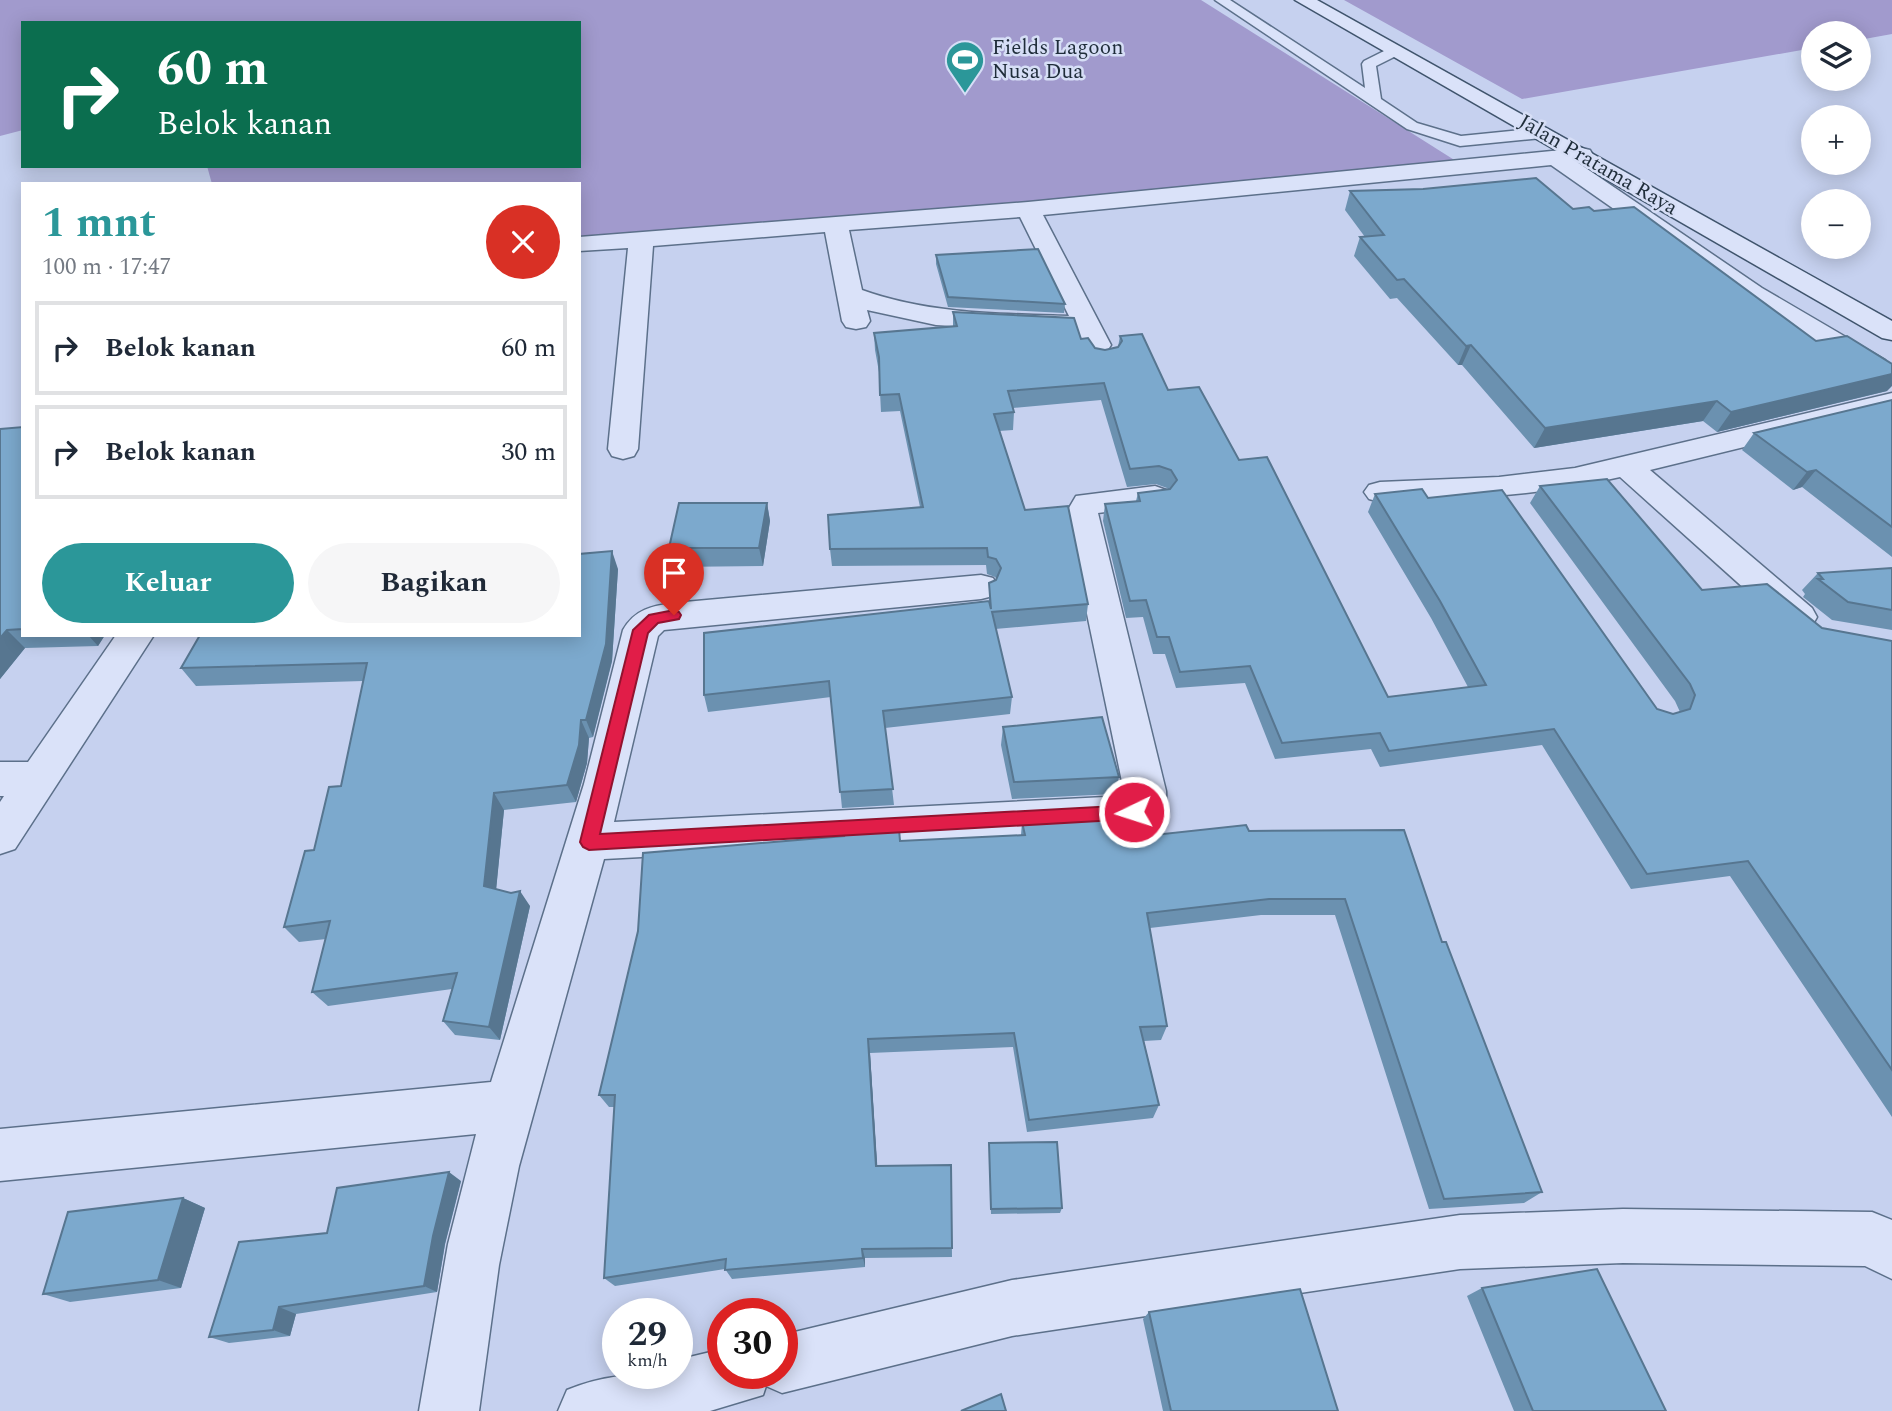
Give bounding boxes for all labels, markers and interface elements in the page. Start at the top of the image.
map controls [1801,21,1871,259]
button: layers [1801,21,1871,91]
text: 60 m [157,32,268,107]
place label: Fields Lagoon Nusa Dua [992,32,1123,88]
sports icon: Fields Lagoon Nusa Dua [944,39,986,94]
icon: right [42,49,133,140]
text: Belok kanan [157,100,332,149]
button: + [1801,105,1871,175]
street label: Jalan Pratama Raya [1512,106,1684,224]
button: − [1801,189,1871,259]
text: 1 mnt [42,192,156,255]
button: close [486,205,560,279]
text: 100 m · 17:47 [42,250,171,285]
text: Belok kanan [105,328,256,368]
text: 60 m [501,328,556,368]
icon: right [46,329,84,367]
text: Belok kanan [105,432,256,472]
text: 30 m [501,432,556,472]
icon: right [46,433,84,471]
button: Keluar [42,543,294,623]
button: Bagikan [308,543,560,623]
pin [644,543,704,615]
icon: arrive [655,554,693,592]
position arrow [1097,775,1171,849]
speed limit sign: 30 [707,1298,798,1389]
text: 29 [628,1308,667,1361]
text: km/h [627,1347,668,1374]

